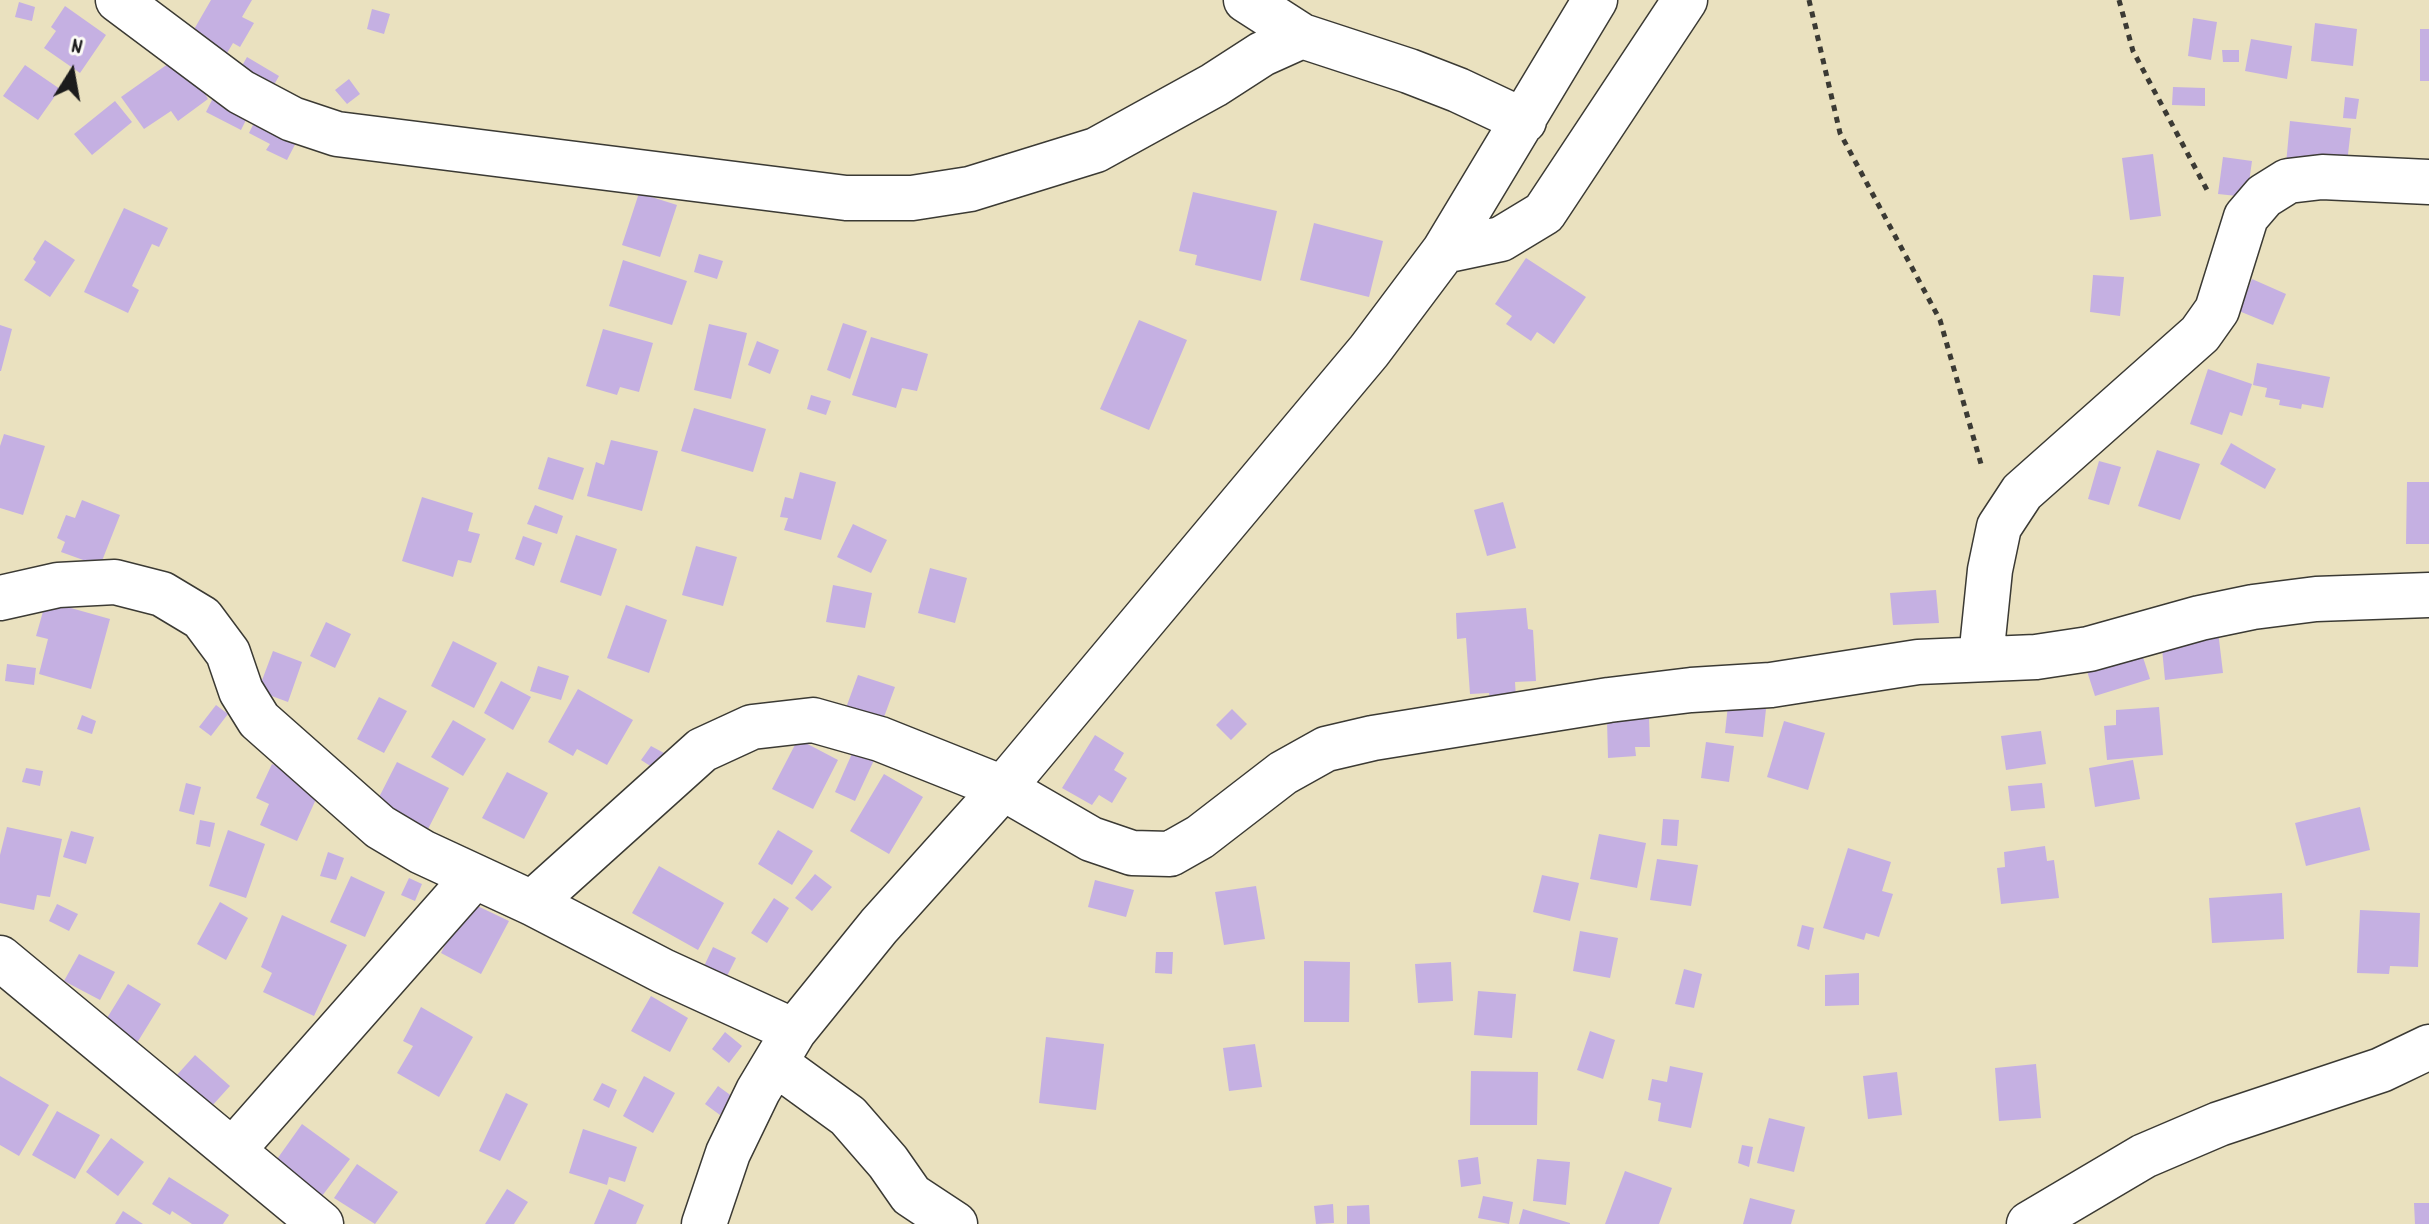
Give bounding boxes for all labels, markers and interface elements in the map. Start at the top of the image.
north arrow [32,32,112,112]
text: N [68,32,85,64]

